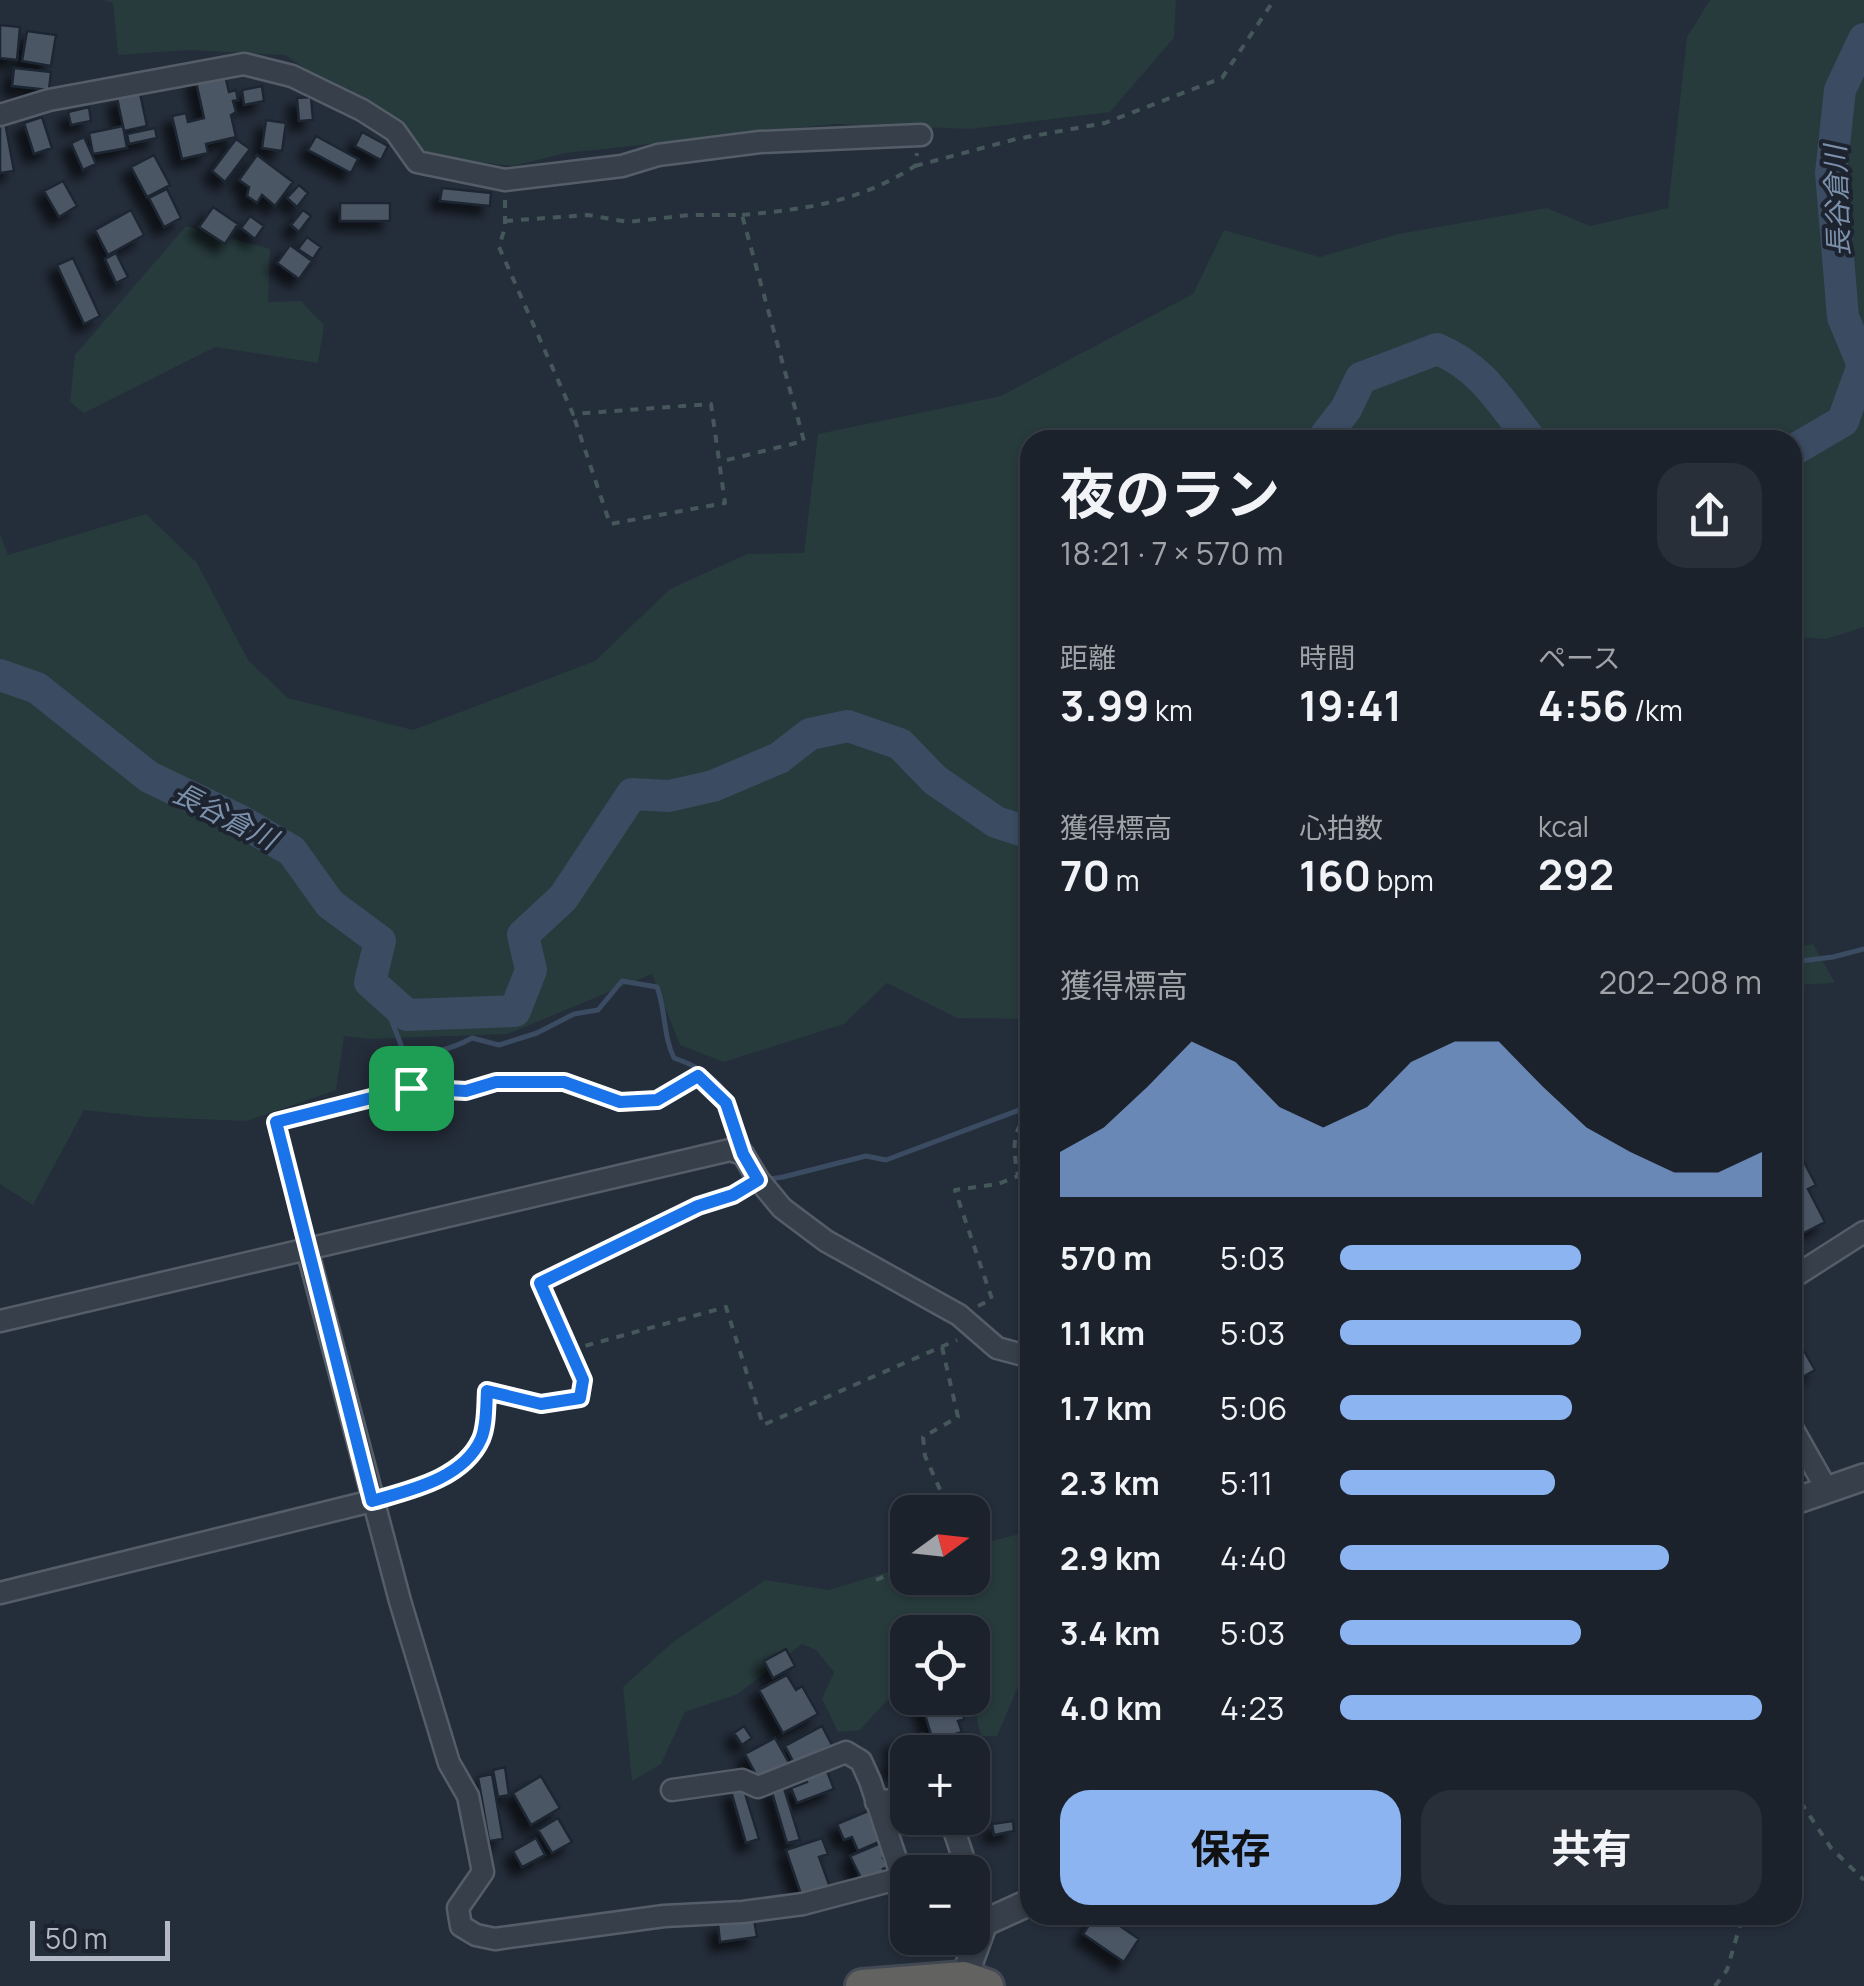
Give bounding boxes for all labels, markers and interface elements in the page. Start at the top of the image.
water label: 長谷倉川 [1815,141,1857,258]
text: 夜のラン [1060,455,1280,531]
button: share [1657,463,1762,568]
text: 18:21 · 7 × 570 m [1060,531,1283,575]
text: 距離 [1060,638,1116,676]
text: 時間 [1299,638,1355,676]
text: ペース [1538,638,1621,676]
text: 3.99 [1060,676,1149,734]
text: 19:41 [1299,676,1402,734]
text: 4:56 [1538,676,1629,734]
text: km [1149,691,1193,729]
text: /km [1629,691,1683,729]
water label: 長谷倉川 [167,773,287,859]
text: kcal [1538,807,1589,845]
text: 獲得標高 [1060,808,1172,846]
text: 心拍数 [1299,808,1383,846]
text: 292 [1538,845,1614,903]
text: 70 [1060,846,1110,904]
text: 160 [1299,846,1371,904]
text: m [1110,861,1139,899]
text: bpm [1371,861,1434,899]
text: 202–208 m [1599,960,1762,1004]
text: 獲得標高 [1060,963,1188,1007]
pin [369,1046,454,1131]
icon: arrive [384,1061,439,1116]
text: 570 m [1060,1236,1152,1280]
text: 5:03 [1220,1236,1285,1280]
text: 1.1 km [1060,1311,1145,1355]
text: 5:03 [1220,1311,1285,1355]
text: 1.7 km [1060,1386,1152,1430]
text: 5:06 [1220,1386,1287,1430]
text: 2.3 km [1060,1461,1160,1505]
text: 5:11 [1220,1461,1273,1505]
north arrow [890,1495,990,1595]
map controls [890,1495,990,1955]
text: 2.9 km [1060,1536,1161,1580]
text: 4:40 [1220,1536,1287,1580]
text: 3.4 km [1060,1611,1160,1655]
text: 5:03 [1220,1611,1285,1655]
button: locate [890,1615,990,1715]
text: 4.0 km [1060,1686,1162,1730]
text: 4:23 [1220,1686,1284,1730]
button: + [890,1735,990,1835]
button: 保存 [1060,1790,1401,1905]
button: 共有 [1421,1790,1762,1905]
button: − [890,1855,990,1955]
scale bar [30,1916,170,1960]
text: 50 m [45,1919,108,1957]

